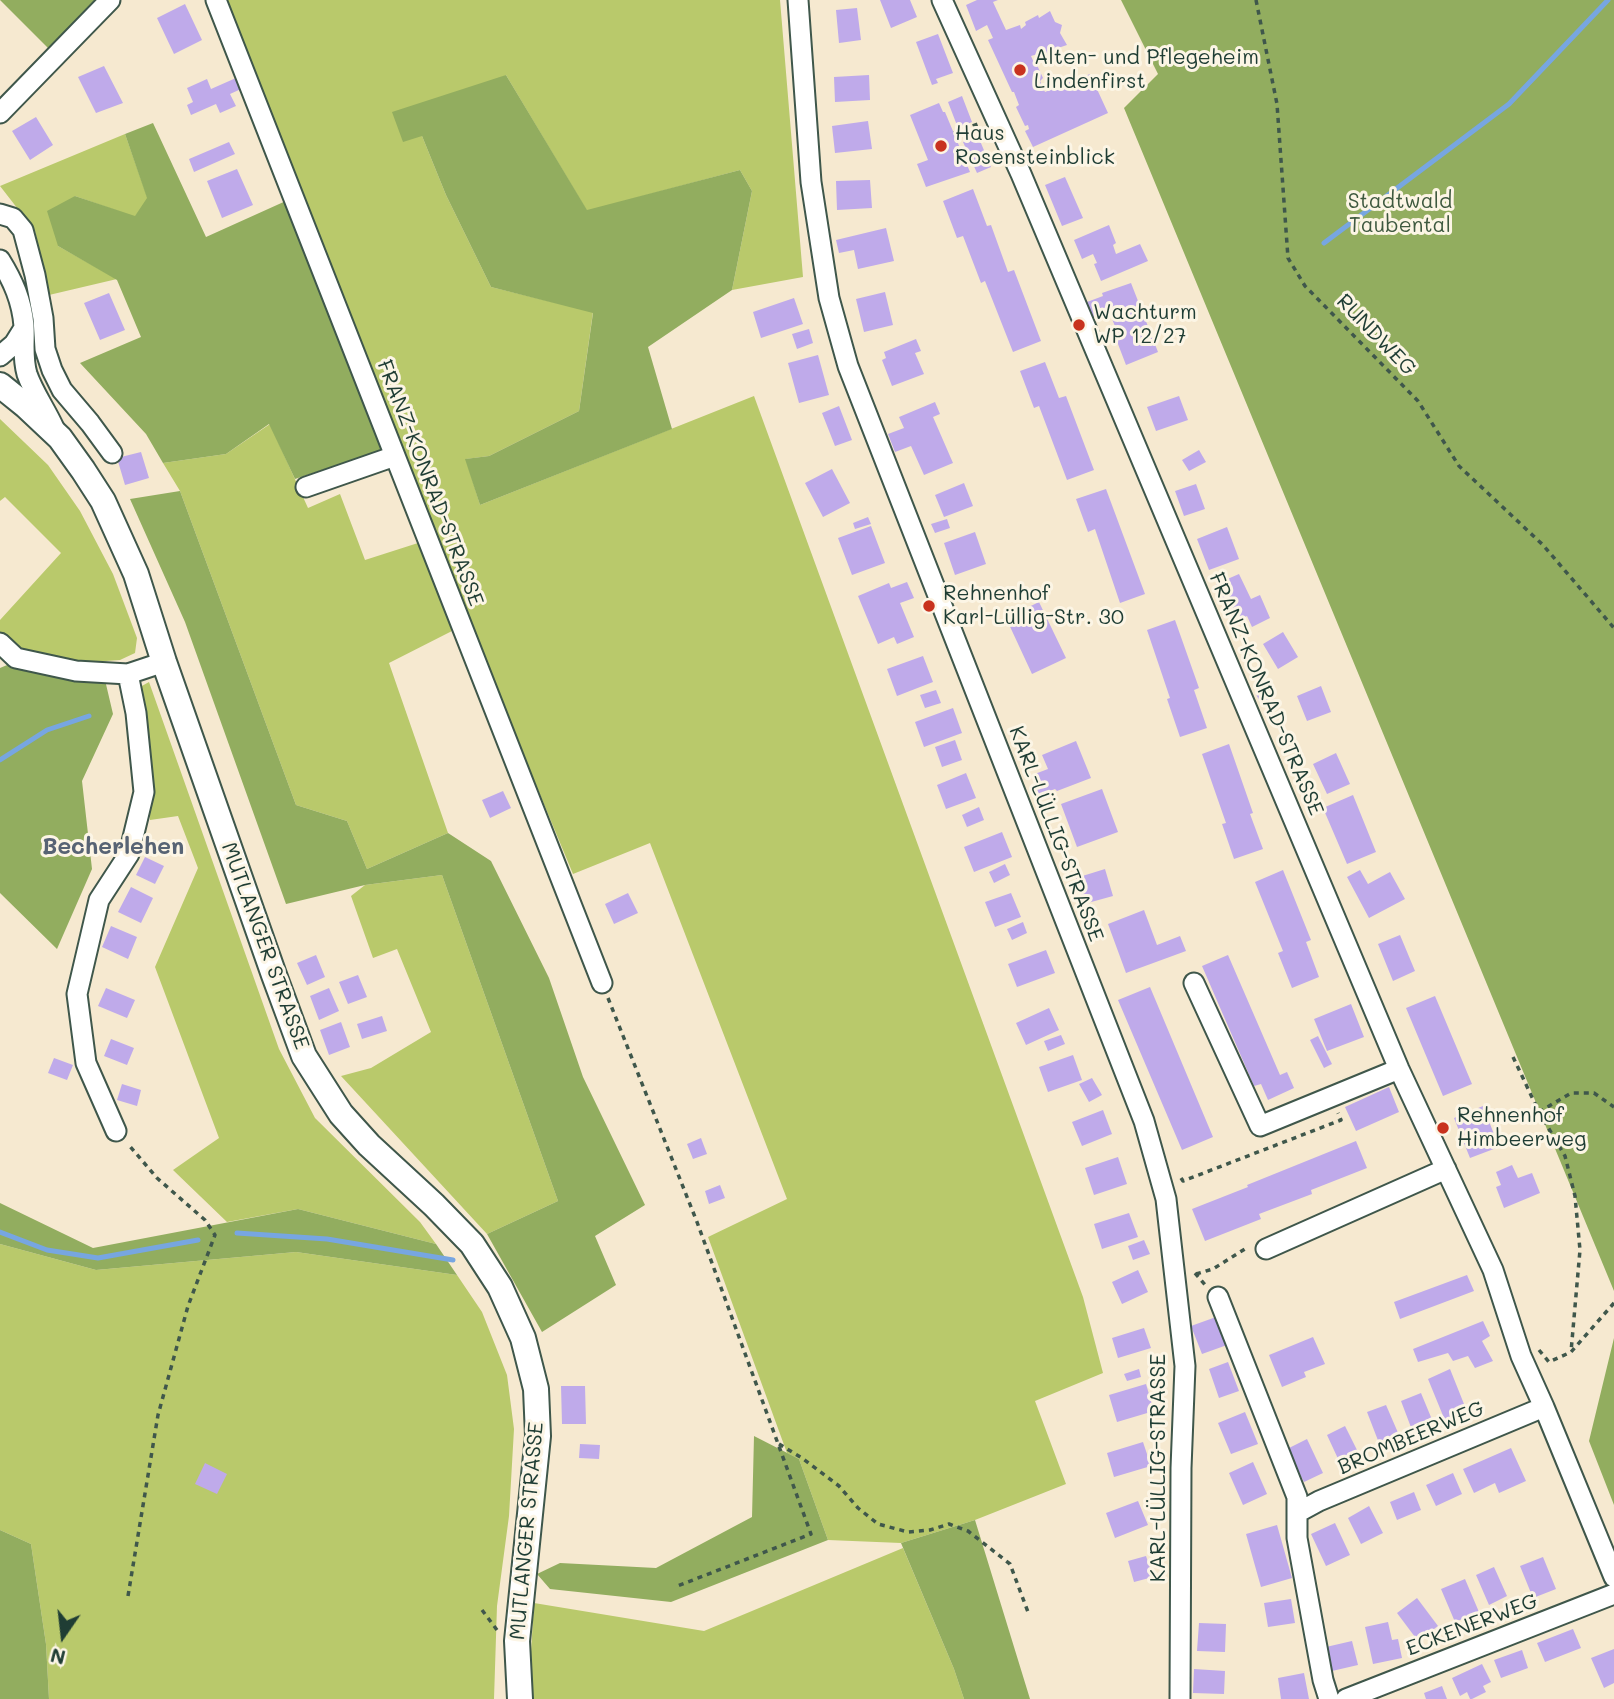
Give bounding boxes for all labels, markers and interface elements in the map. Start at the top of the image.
place label: Alten- und Pflegeheim Lindenfirst [1034,45,1259,95]
marker: Alten- und Pflegeheim Lindenfirst [1012,62,1028,78]
place label: Haus Rosensteinblick [955,121,1115,171]
marker: Haus Rosensteinblick [933,138,949,154]
park label: Stadtwald Taubental [1348,189,1452,239]
street label: RUNDWEG [1331,289,1421,381]
place label: Wachturm WP 12/27 [1093,300,1197,350]
marker: Wachturm WP 12/27 [1071,317,1087,333]
street label: FRANZ-KONRAD-STRASSE [371,356,489,610]
street label: FRANZ-KONRAD-STRASSE [1203,569,1329,819]
place label: Rehnenhof Karl-Lüllig-Str. 30 [943,581,1124,631]
marker: Rehnenhof Karl-Lüllig-Str. 30 [921,598,937,614]
street label: KARL-LÜLLIG-STRASSE [1003,723,1109,945]
district label: Becherlehen [42,833,184,861]
street label: MUTLANGER STRASSE [216,839,314,1053]
place label: Rehnenhof Himbeerweg [1457,1103,1587,1153]
marker: Rehnenhof Himbeerweg [1435,1120,1451,1136]
street label: KARL-LÜLLIG-STRASSE [1146,1354,1172,1582]
street label: BROMBEERWEG [1334,1396,1488,1480]
street label: MUTLANGER STRASSE [505,1421,549,1641]
street label: ECKENERWEG [1403,1588,1541,1662]
north arrow [28,1601,98,1671]
text: N [48,1643,68,1671]

